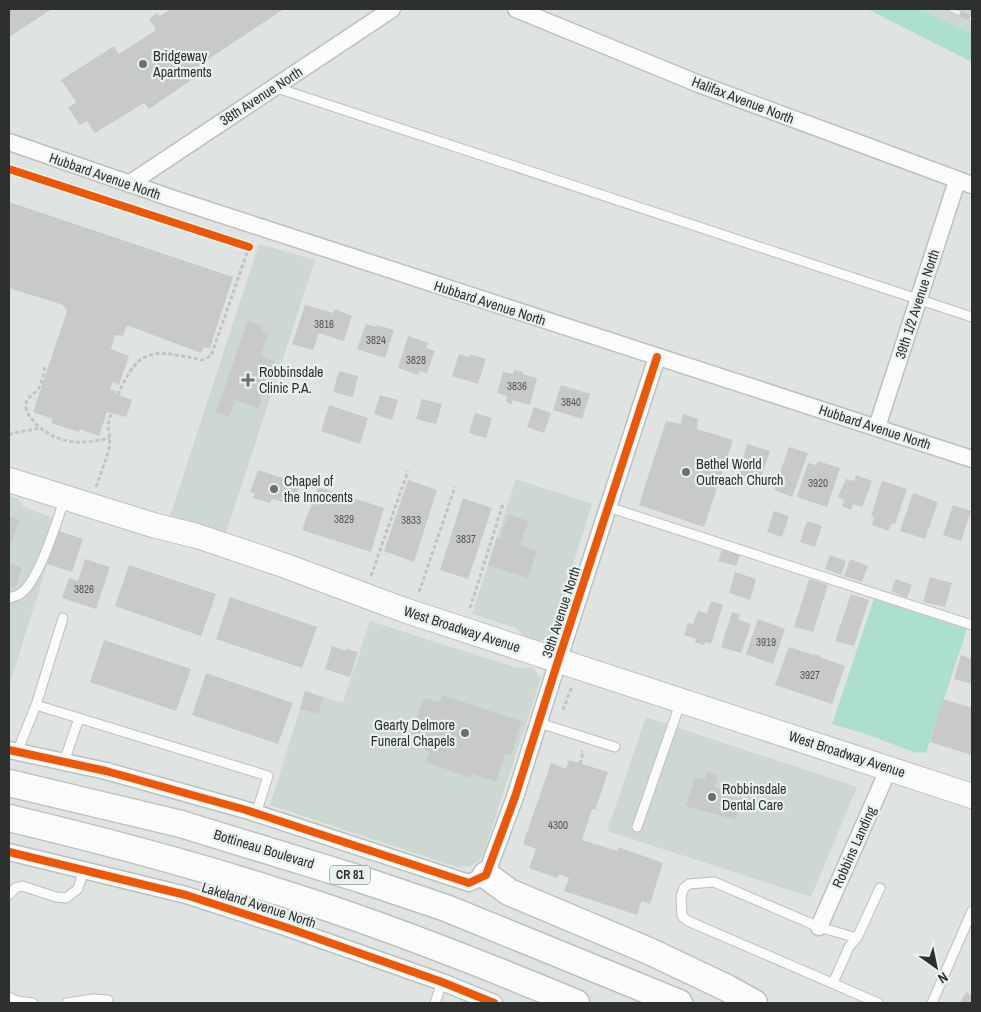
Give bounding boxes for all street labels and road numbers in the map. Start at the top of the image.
street label: 38th Avenue North [216,63,306,129]
street label: Halifax Avenue North [689,72,797,128]
street label: Hubbard Avenue North [47,149,163,203]
street label: 39th 1/2 Avenue North [891,247,943,361]
street label: Hubbard Avenue North [432,276,548,330]
street label: Hubbard Avenue North [817,400,933,454]
street label: 39th Avenue North [538,564,584,660]
street label: West Broadway Avenue [401,602,523,656]
street label: West Broadway Avenue [786,727,908,781]
street label: Robbins Landing [828,803,880,891]
street label: Bottineau Boulevard [212,825,316,873]
road number: CR 81 [330,866,370,884]
street label: Lakeland Avenue North [200,878,318,932]

